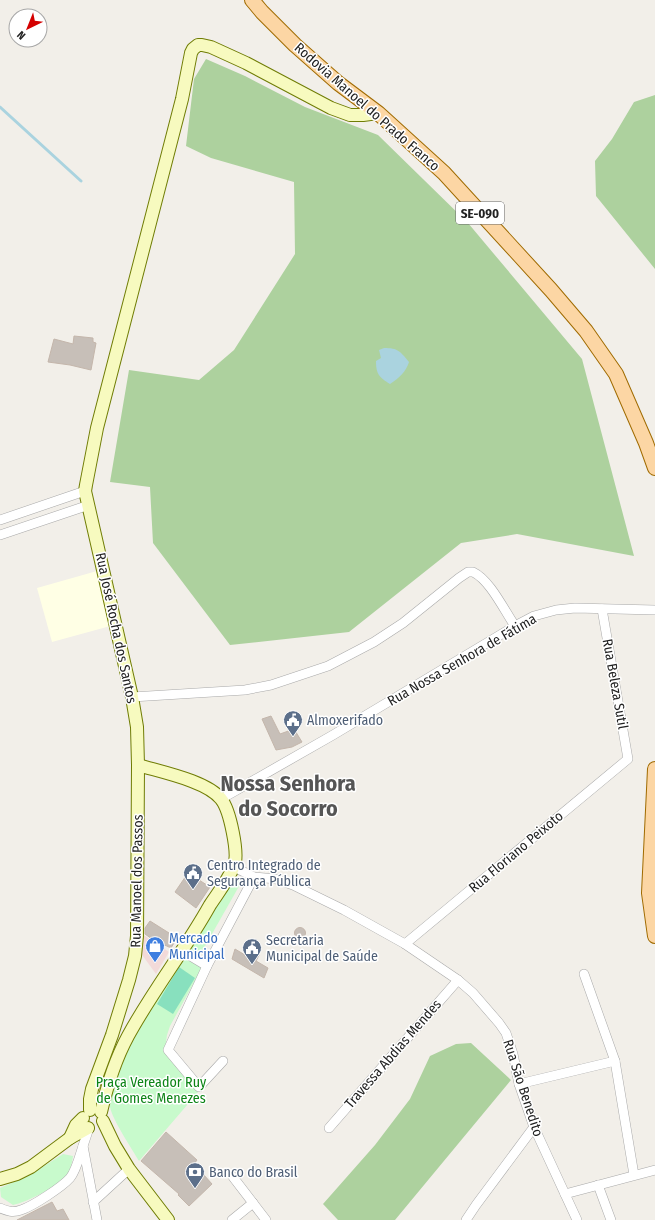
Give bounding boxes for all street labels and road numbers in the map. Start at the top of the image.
street label: Rodovia Manoel do Prado Franco [291,39,443,175]
road number: SE-090 [456,202,504,224]
street label: Rua José Rocha dos Santos [92,551,140,705]
street label: Rua Nossa Senhora de Fátima [385,610,540,710]
street label: Rua Beleza Sutil [599,637,631,731]
street label: Rua Floriano Peixoto [465,808,567,896]
street label: Rua Manoel dos Passos [127,814,147,948]
street label: Travessa Abdias Mendes [341,996,445,1112]
street label: Rua São Benedito [499,1037,547,1139]

